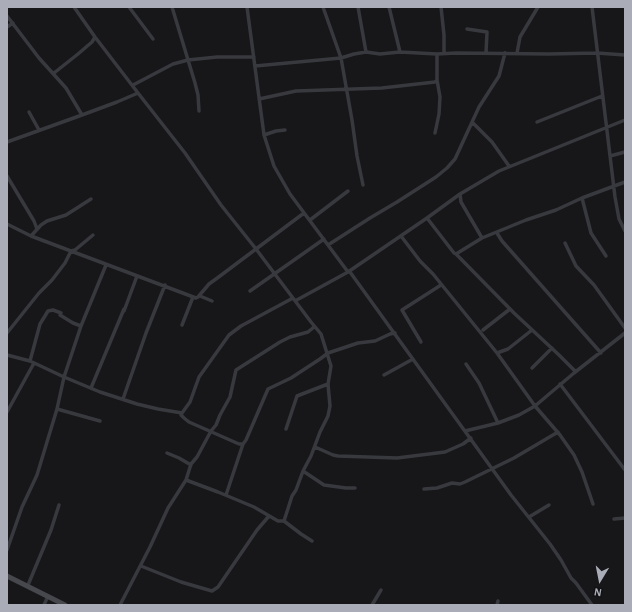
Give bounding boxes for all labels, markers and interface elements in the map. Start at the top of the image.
north arrow [580,560,620,600]
text: N [593,586,603,598]

